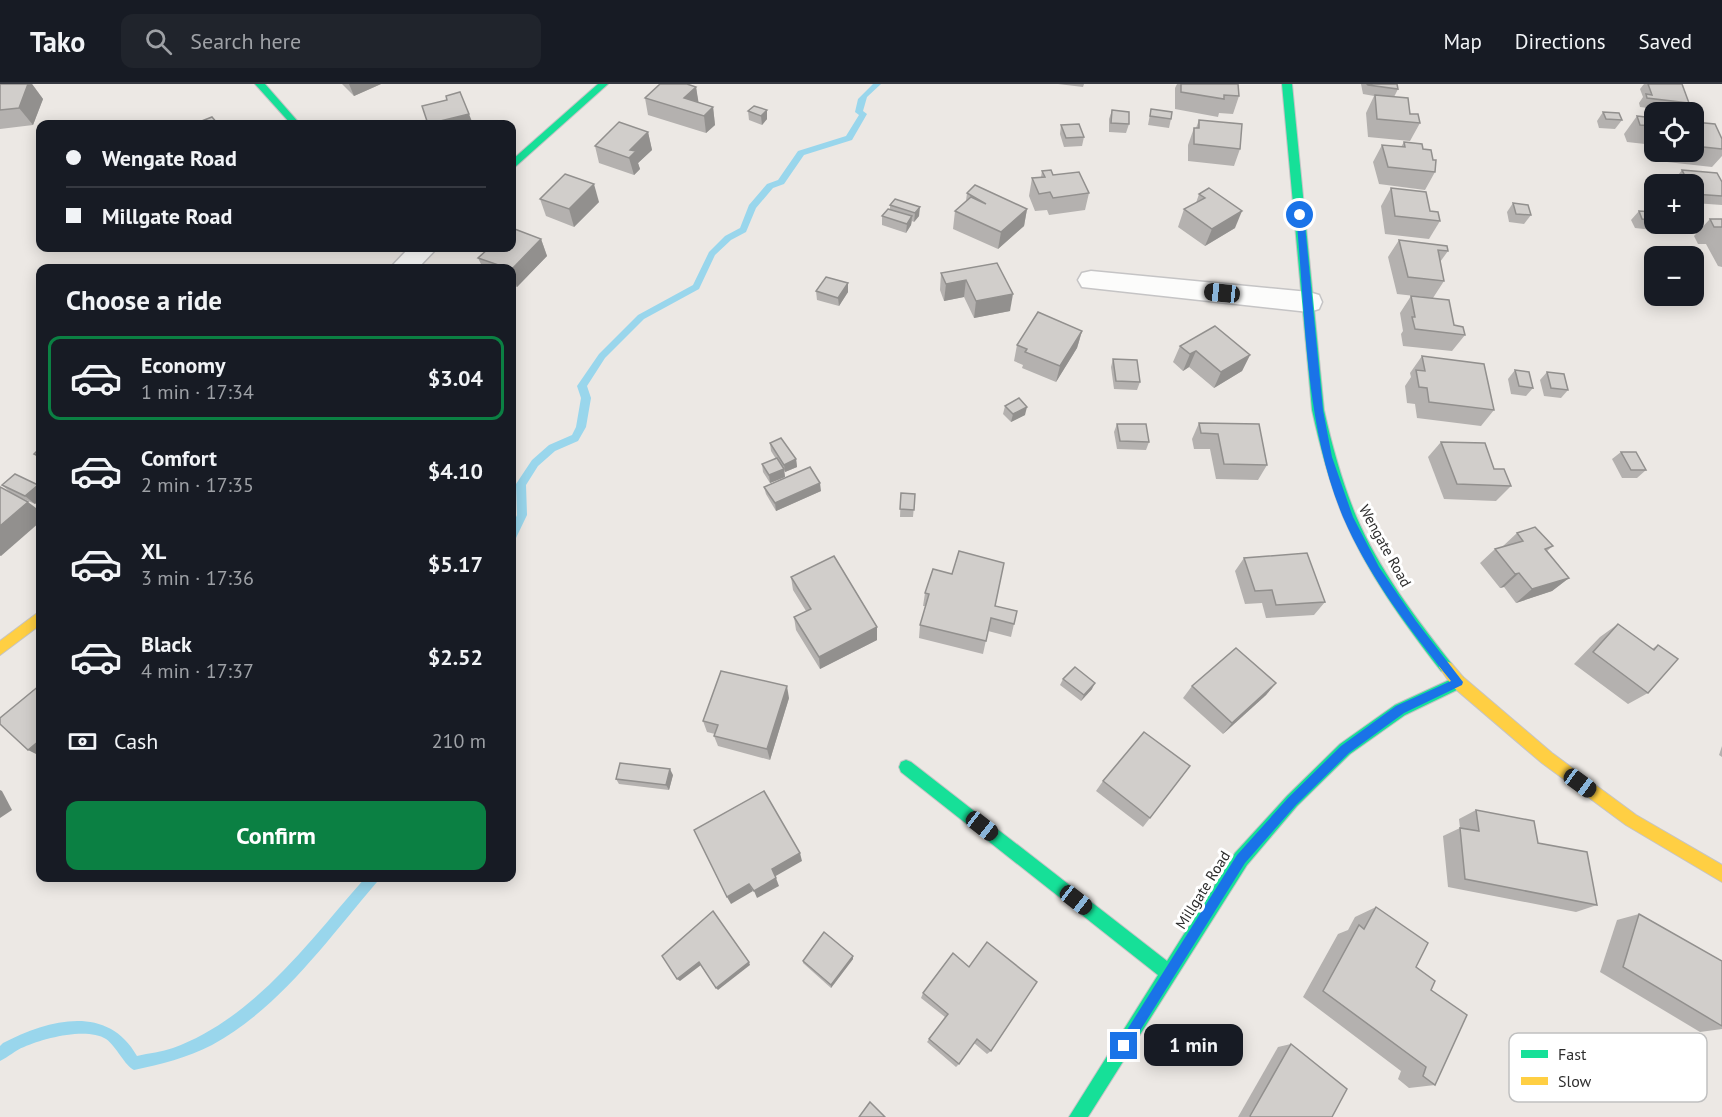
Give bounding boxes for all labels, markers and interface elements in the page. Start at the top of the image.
search box [121,14,541,68]
text: Tako [30,23,85,60]
icon: search [142,25,175,58]
text: Search here [190,27,301,55]
text: Map [1443,28,1482,55]
text: Directions [1515,28,1606,55]
text: Saved [1639,28,1692,55]
map controls [1644,102,1704,306]
button: locate [1644,102,1704,162]
text: Wengate Road [102,144,237,172]
button: + [1644,174,1704,234]
route start [1286,201,1313,228]
text: Millgate Road [102,202,232,230]
button: − [1644,246,1704,306]
car [1203,282,1241,304]
text: Choose a ride [66,283,222,317]
icon: car [69,351,123,405]
text: Economy [141,351,225,379]
text: $3.04 [428,364,483,392]
text: 1 min · 17:34 [141,379,254,405]
icon: car [69,444,123,498]
text: Comfort [141,444,217,472]
text: $4.10 [428,457,483,485]
text: 2 min · 17:35 [141,472,254,498]
street label: Wengate Road [1355,501,1416,590]
icon: car [69,537,123,591]
text: XL [141,537,166,565]
text: $5.17 [428,550,483,578]
text: 3 min · 17:36 [141,565,254,591]
icon: car [69,630,123,684]
text: Black [141,630,192,658]
text: $2.52 [428,643,483,671]
text: 4 min · 17:37 [141,658,254,684]
icon: cash [66,725,99,758]
text: Cash [114,727,158,755]
text: 210 m [432,728,486,754]
car [1560,765,1600,801]
button: Confirm [66,801,486,870]
car [962,808,1002,844]
street label: Millgate Road [1171,847,1234,932]
car [1056,882,1096,918]
callout: 1 min [1145,1025,1244,1067]
route end [1110,1032,1137,1059]
text: 1 min [1169,1032,1218,1058]
legend [1509,1033,1707,1102]
text: Fast [1558,1044,1587,1064]
text: Slow [1558,1071,1592,1091]

